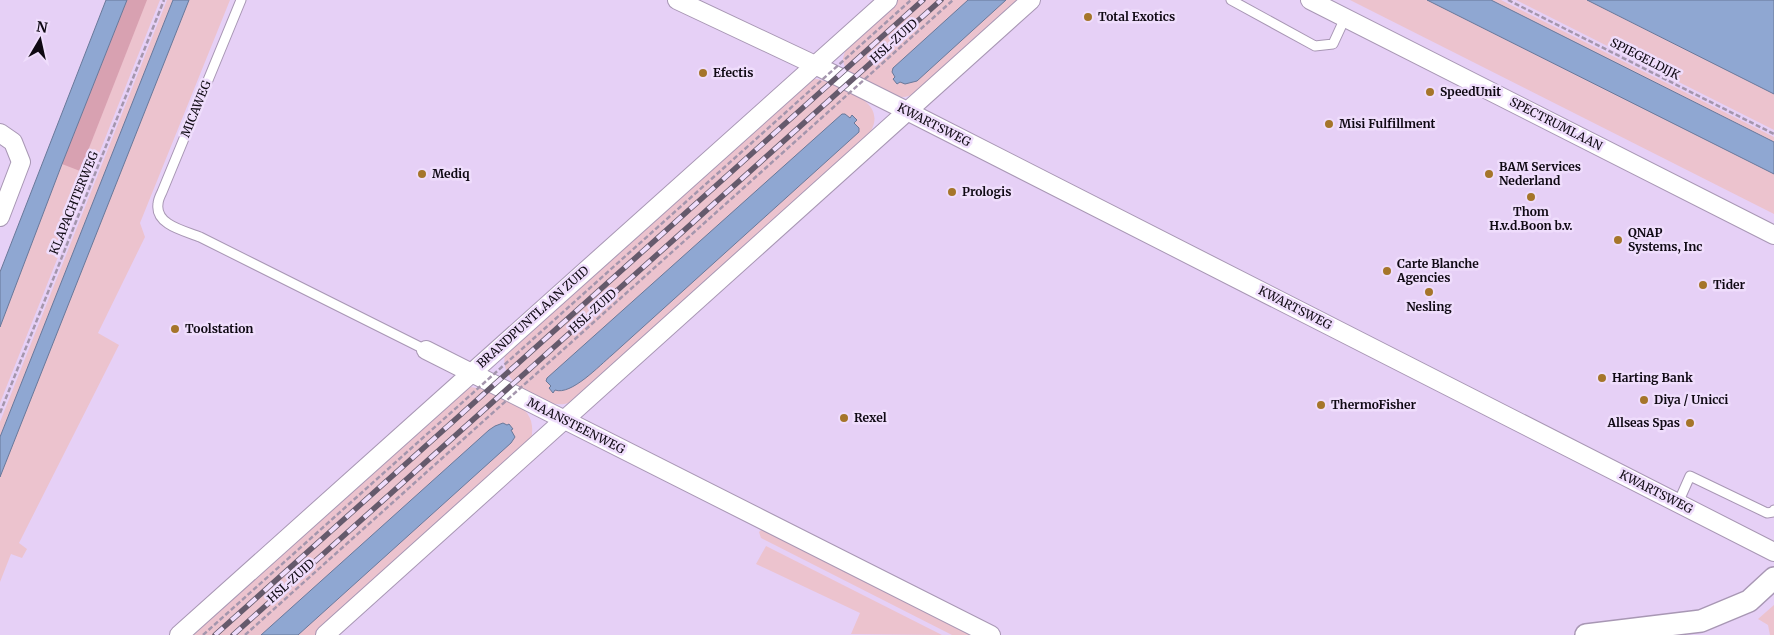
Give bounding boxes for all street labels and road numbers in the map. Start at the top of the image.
street label: HSL-ZUID [867,15,920,66]
street label: SPIEGELDIJK [1608,35,1683,83]
street label: MICAWEG [177,78,214,139]
street label: SPECTRUMLAAN [1507,94,1606,154]
street label: KWARTSWEG [895,100,974,150]
street label: KLAPACHTERWEG [46,149,101,257]
street label: BRANDPUNTLAAN ZUID [474,262,592,371]
street label: KWARTSWEG [1256,283,1335,333]
street label: HSL-ZUID [566,285,619,336]
street label: MAANSTEENWEG [525,394,628,457]
street label: KWARTSWEG [1617,467,1696,517]
street label: HSL-ZUID [264,555,317,606]

